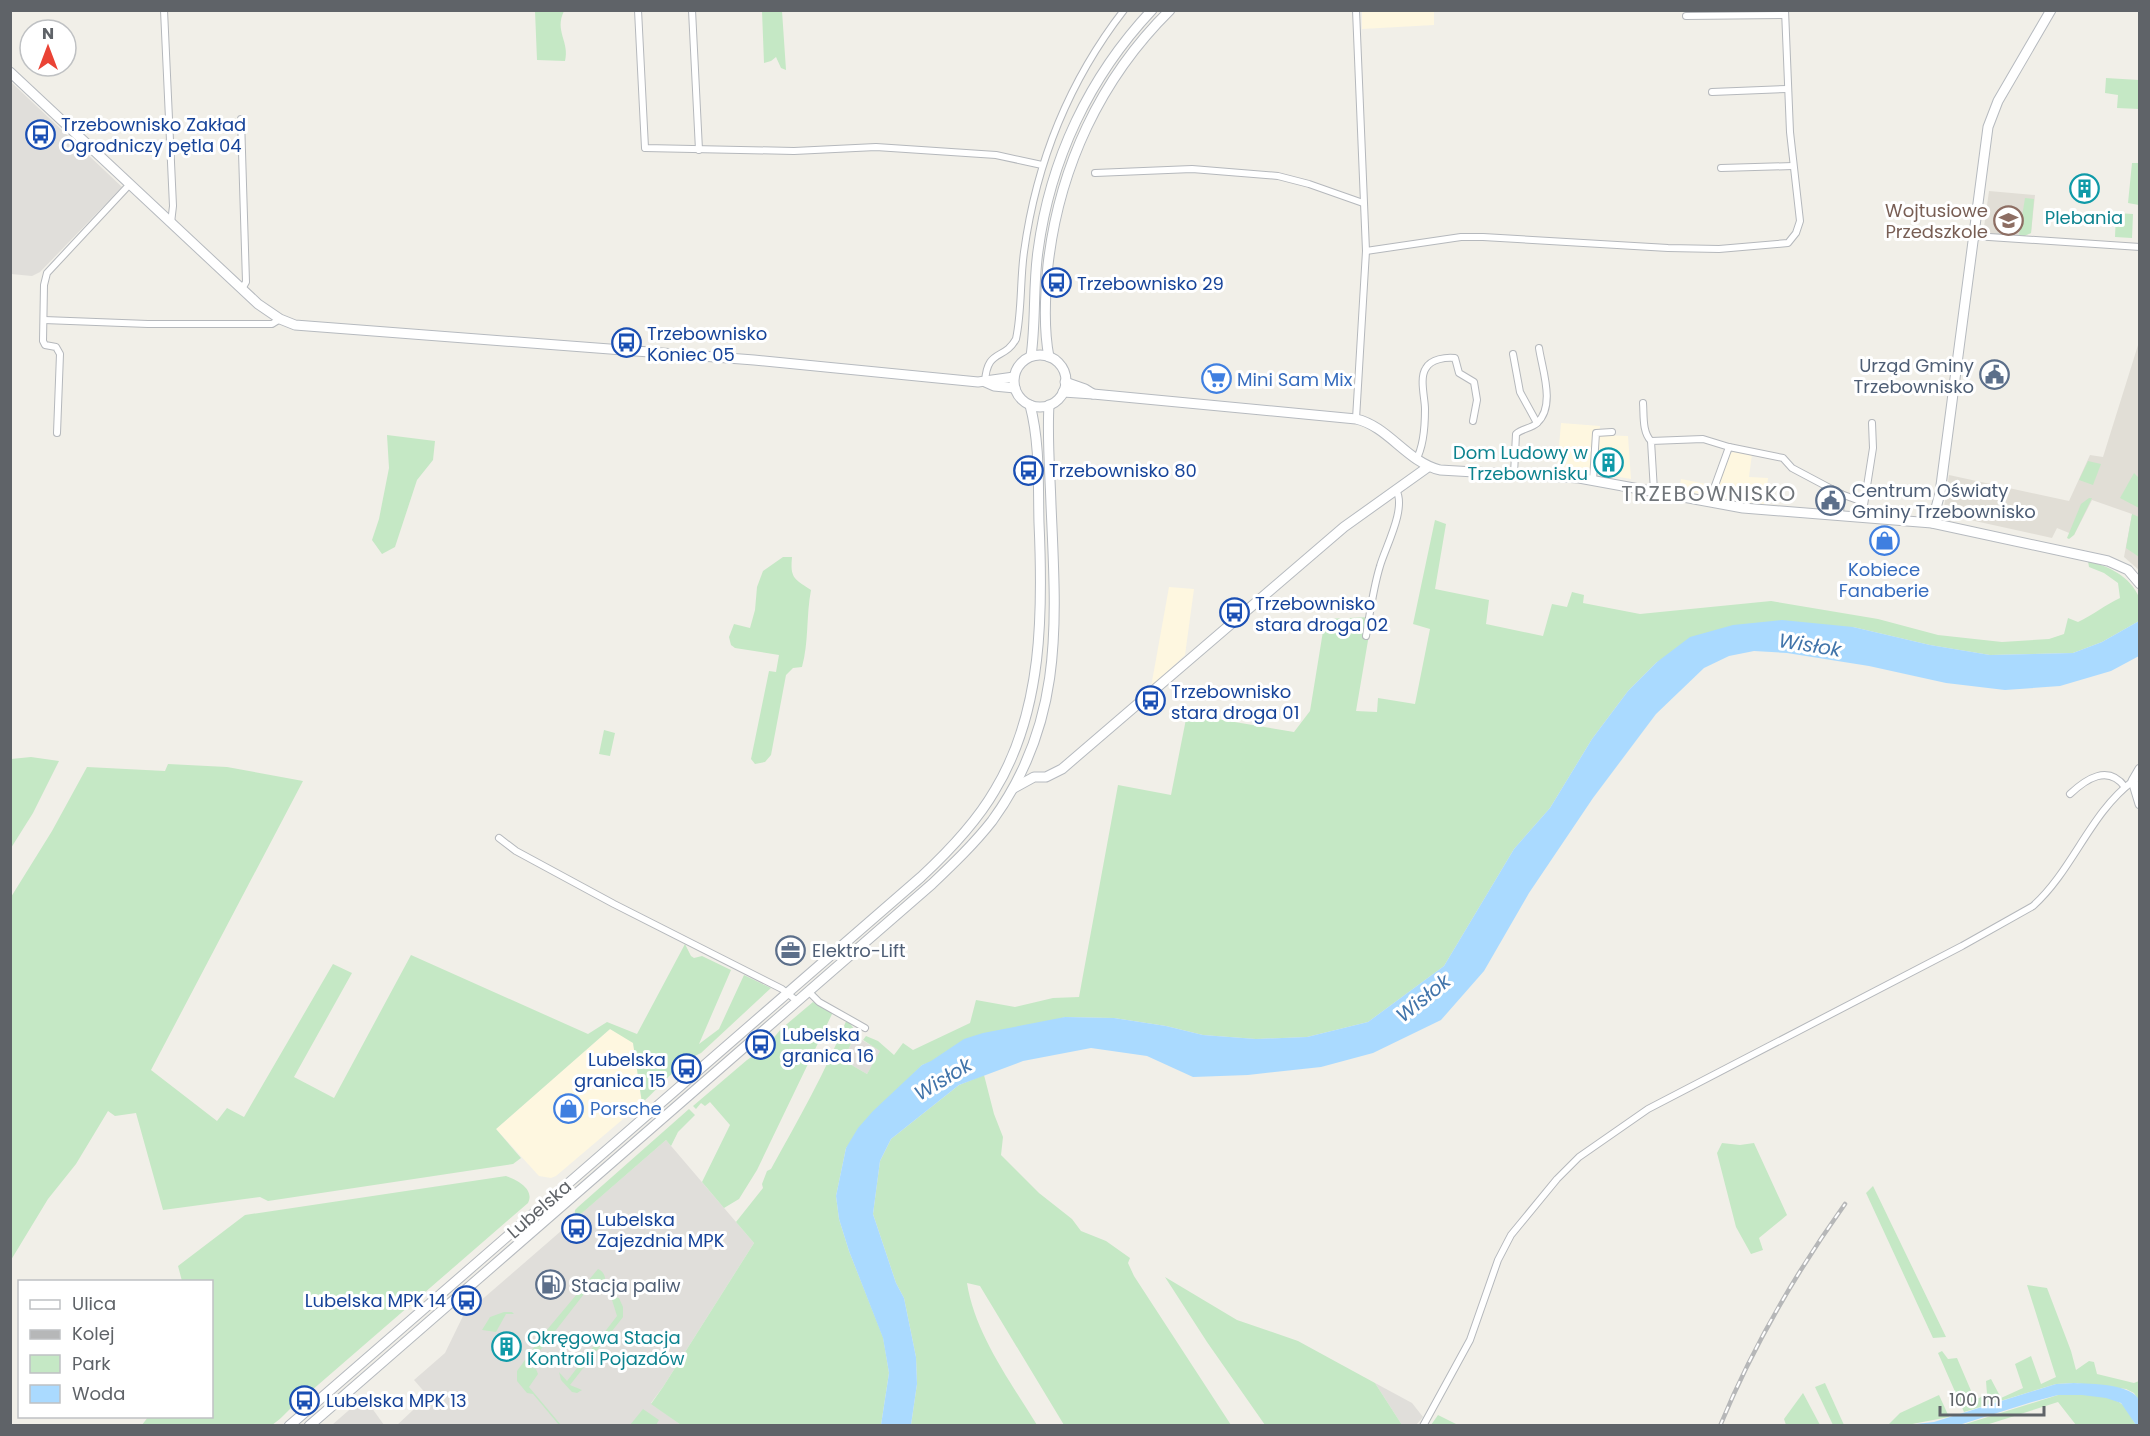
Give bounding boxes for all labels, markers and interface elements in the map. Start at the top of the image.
north arrow [18,18,78,78]
text: N [42,22,54,45]
place label: Trzebownisko Zakład Ogrodniczy pętla 04 [61,112,246,158]
bus stop icon: Trzebownisko Zakład Ogrodniczy pętla 04 [24,118,56,150]
building icon: Plebania [2068,172,2100,204]
place label: Wojtusiowe Przedszkole [1885,198,1988,244]
school or university icon: Wojtusiowe Przedszkole [1993,204,2025,236]
place label: Plebania [2045,205,2123,230]
bus stop icon: Trzebownisko 29 [1040,267,1072,299]
place label: Trzebownisko 29 [1077,271,1224,296]
place label: Trzebownisko Koniec 05 [647,321,767,367]
bus stop icon: Trzebownisko Koniec 05 [610,327,642,359]
place label: Urząd Gminy Trzebownisko [1854,353,1974,399]
public building icon: Urząd Gminy Trzebownisko [1979,359,2011,391]
supermarket icon: Mini Sam Mix [1200,363,1232,395]
place label: Mini Sam Mix [1237,367,1353,392]
place label: Dom Ludowy w Trzebownisku [1453,440,1588,486]
building icon: Dom Ludowy w Trzebownisku [1593,446,1625,478]
bus stop icon: Trzebownisko 80 [1012,454,1044,486]
place label: Trzebownisko 80 [1049,458,1197,483]
place label: Centrum Oświaty Gminy Trzebownisko [1852,478,2036,524]
district label: TRZEBOWNISKO [1621,479,1797,508]
public building icon: Centrum Oświaty Gminy Trzebownisko [1815,484,1847,516]
shop icon: Kobiece Fanaberie [1868,524,1900,556]
place label: Kobiece Fanaberie [1839,557,1929,603]
place label: Trzebownisko stara droga 02 [1255,591,1388,637]
bus stop icon: Trzebownisko stara droga 02 [1218,597,1250,629]
water label: Wisłok [1777,626,1845,664]
place label: Trzebownisko stara droga 01 [1171,679,1299,725]
bus stop icon: Trzebownisko stara droga 01 [1134,685,1166,717]
office icon: Elektro-Lift [775,934,807,966]
place label: Elektro-Lift [812,938,905,963]
water label: Wisłok [1390,966,1458,1029]
place label: Lubelska granica 16 [782,1022,874,1068]
bus stop icon: Lubelska granica 16 [745,1028,777,1060]
place label: Lubelska granica 15 [574,1047,666,1093]
water label: Wisłok [909,1050,979,1107]
bus stop icon: Lubelska granica 15 [671,1053,703,1085]
shop icon: Porsche [553,1092,585,1124]
place label: Porsche [590,1096,662,1121]
street label: Lubelska [501,1174,577,1244]
place label: Lubelska Zajezdnia MPK [597,1207,725,1253]
bus stop icon: Lubelska Zajezdnia MPK [560,1213,592,1245]
fuel station icon: Stacja paliw [534,1269,566,1301]
place label: Stacja paliw [571,1273,681,1298]
legend [18,1280,213,1418]
bus stop icon: Lubelska MPK 14 [451,1284,483,1316]
place label: Lubelska MPK 14 [305,1288,446,1313]
text: Ulica [72,1291,116,1316]
text: Kolej [72,1321,114,1346]
place label: Okręgowa Stacja Kontroli Pojazdów [527,1325,685,1371]
building icon: Okręgowa Stacja Kontroli Pojazdów [490,1331,522,1363]
text: Park [72,1351,111,1376]
scale bar [1940,1379,2044,1417]
text: Woda [72,1381,125,1406]
bus stop icon: Lubelska MPK 13 [289,1384,321,1416]
text: 100 m [1949,1387,2001,1412]
place label: Lubelska MPK 13 [326,1388,467,1413]

